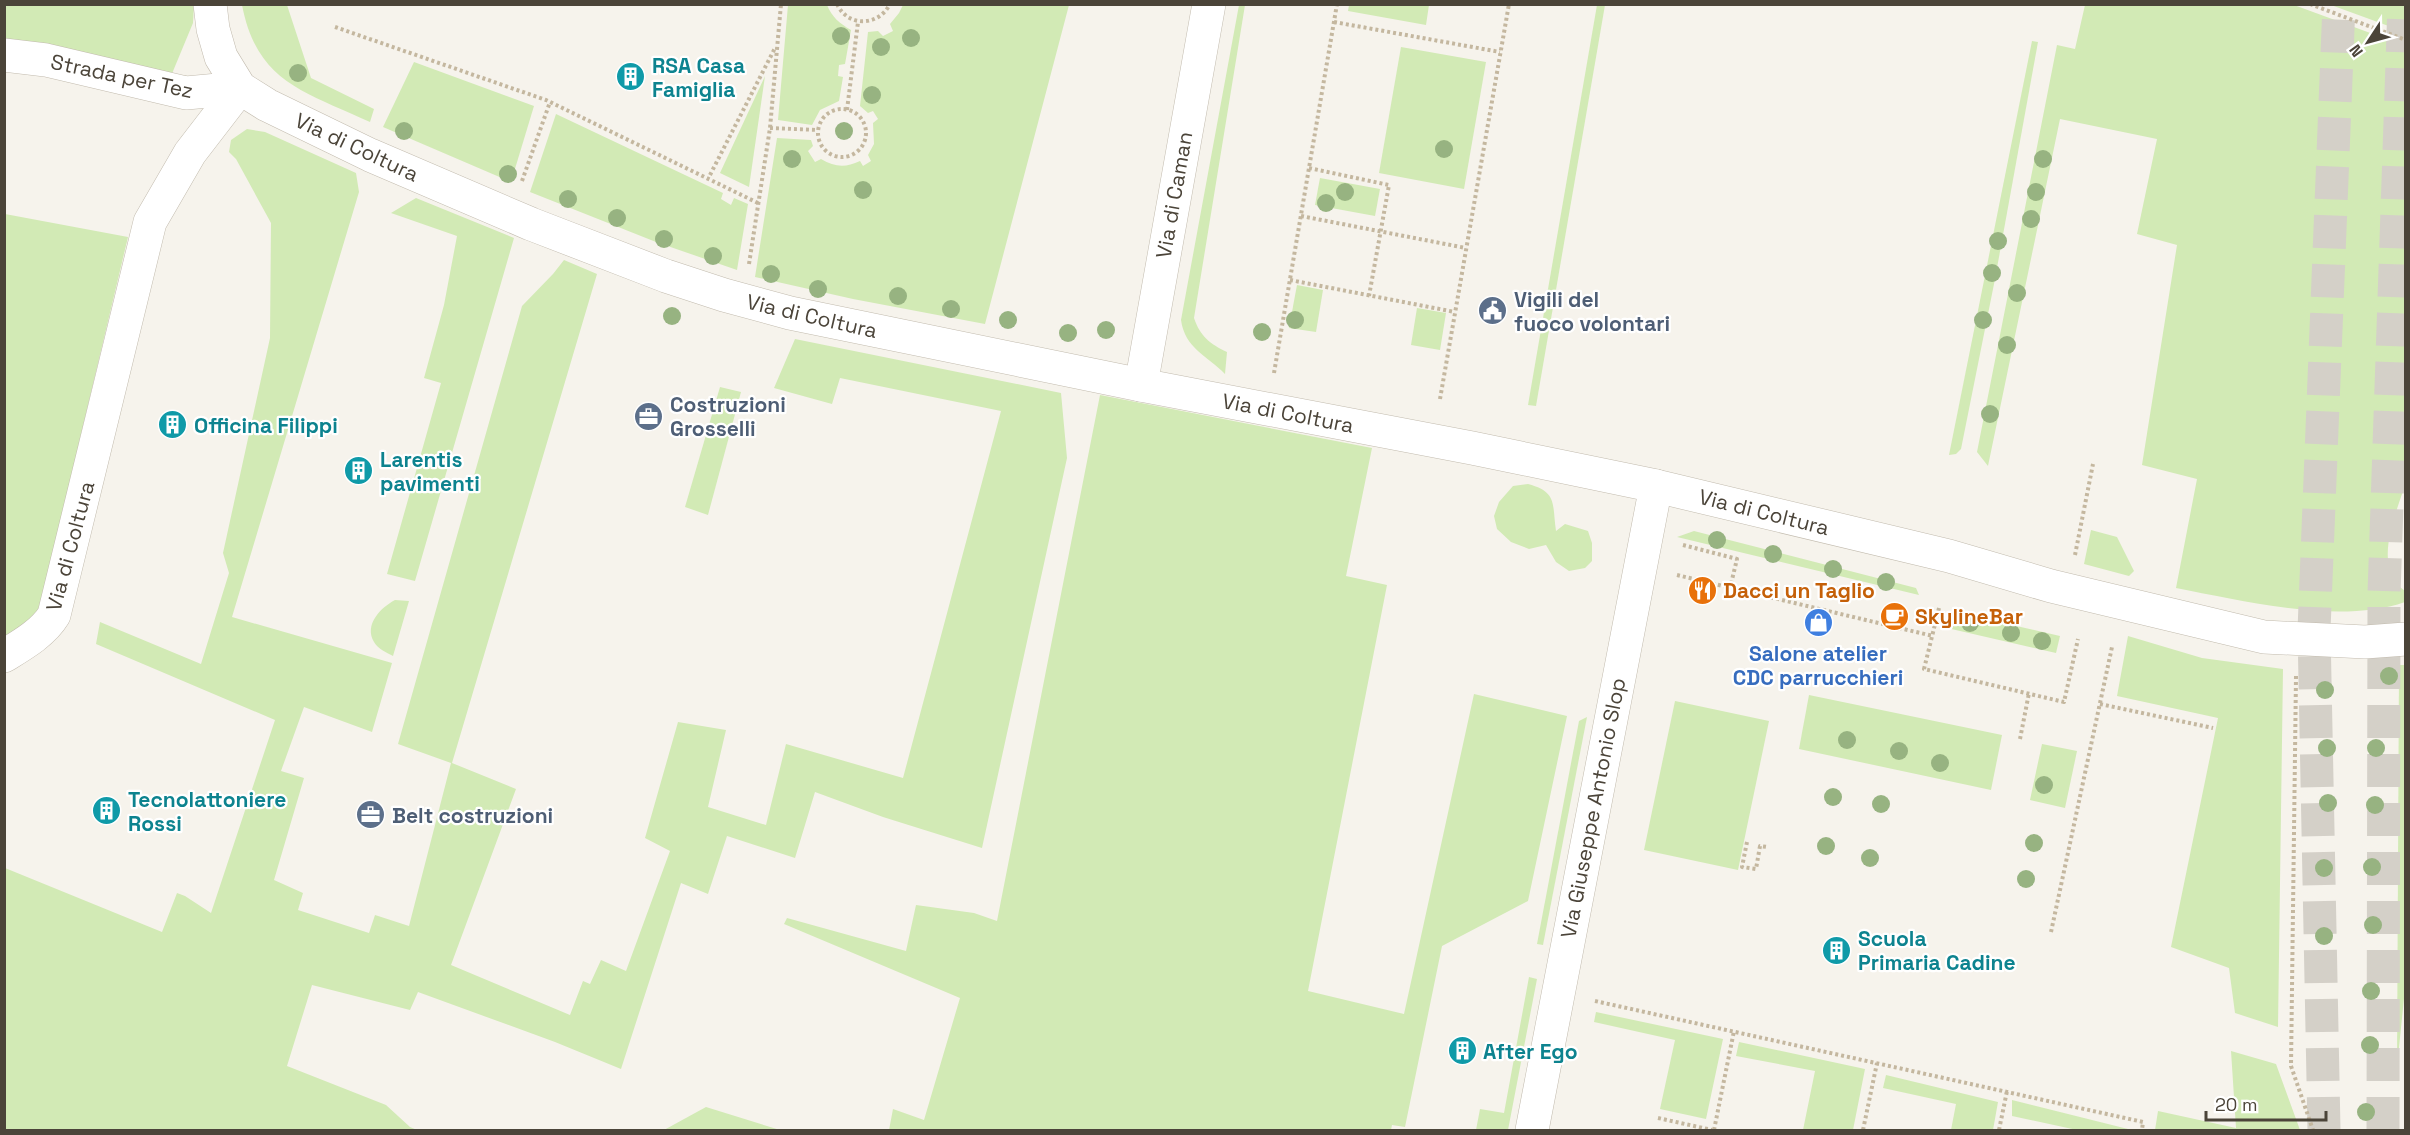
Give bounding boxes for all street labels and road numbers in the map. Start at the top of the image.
street label: Strada per Tez [48,48,196,104]
street label: Via di Coltura [291,107,423,187]
street label: Via di Caman [1150,130,1198,260]
street label: Via di Coltura [744,288,880,344]
street label: Via di Coltura [1220,387,1356,439]
street label: Via di Coltura [40,478,100,614]
street label: Via di Coltura [1696,483,1832,541]
street label: Via Giuseppe Antonio Slop [1555,676,1631,940]

